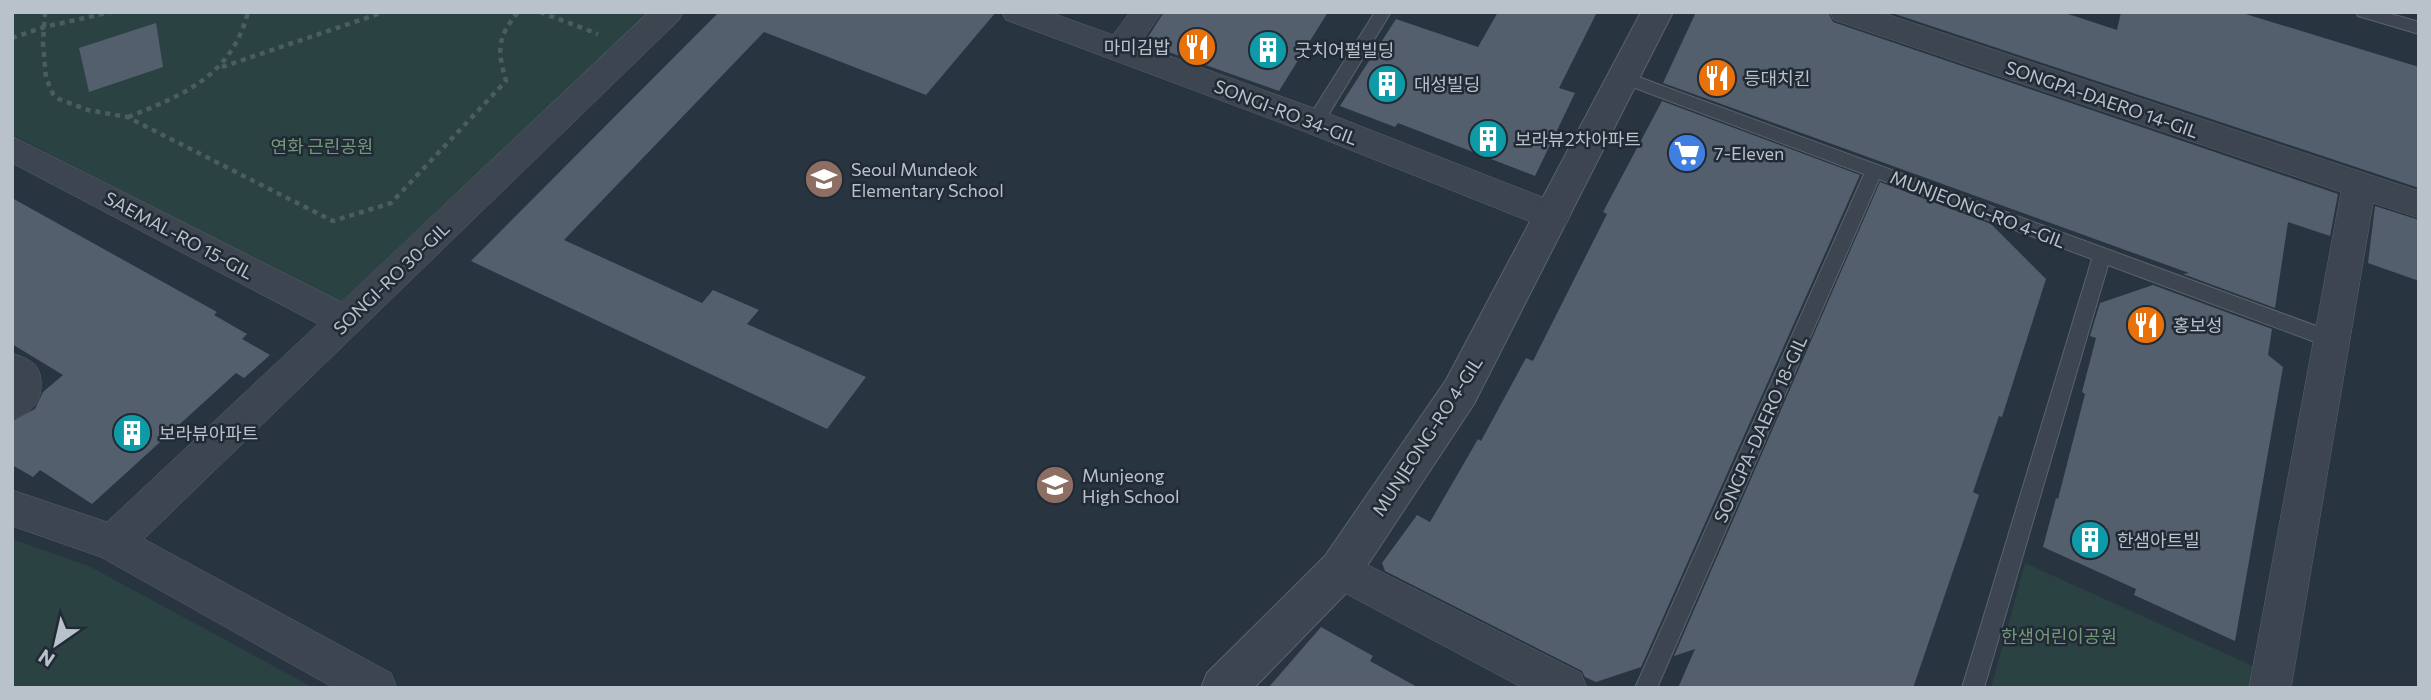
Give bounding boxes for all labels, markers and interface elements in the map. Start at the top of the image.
restaurant icon: 마미김밥 [1176,26,1218,68]
building icon: 굿치어펄빌딩 [1247,29,1289,71]
place label: 마미김밥 [1104,36,1170,58]
place label: 굿치어펄빌딩 [1295,39,1394,61]
street label: SONGPA-DAERO 14-GIL [2003,56,2201,142]
restaurant icon: 등대치킨 [1696,57,1738,99]
building icon: 대성빌딩 [1366,63,1408,105]
place label: 등대치킨 [1744,67,1810,89]
place label: 대성빌딩 [1414,73,1480,95]
street label: SONGI-RO 34-GIL [1211,75,1361,149]
building icon: 보라뷰2차아파트 [1467,118,1509,160]
place label: 보라뷰2차아파트 [1515,128,1641,150]
supermarket icon: 7-Eleven [1666,132,1708,174]
park label: 연화 근린공원 [271,135,373,157]
place label: 7-Eleven [1714,142,1784,164]
school or university icon: Seoul Mundeok Elementary School [803,158,845,200]
place label: Seoul Mundeok Elementary School [851,158,1004,201]
street label: MUNJEONG-RO 4-GIL [1887,165,2069,253]
street label: SAEMAL-RO 15-GIL [101,186,257,284]
street label: SONGI-RO 30-GIL [328,217,454,339]
restaurant icon: 홍보성 [2125,304,2167,346]
place label: 홍보성 [2173,314,2223,336]
street label: SONGPA-DAERO 18-GIL [1709,332,1811,526]
street label: MUNJEONG-RO 4-GIL [1367,352,1487,520]
building icon: 보라뷰아파트 [111,412,153,454]
place label: 보라뷰아파트 [159,422,258,444]
school or university icon: Munjeong High School [1034,464,1076,506]
place label: Munjeong High School [1082,464,1180,507]
building icon: 한샘아트빌 [2069,519,2111,561]
place label: 한샘아트빌 [2117,529,2200,551]
north arrow [21,609,91,679]
park label: 한샘어린이공원 [2001,625,2117,647]
text: N [34,645,59,672]

